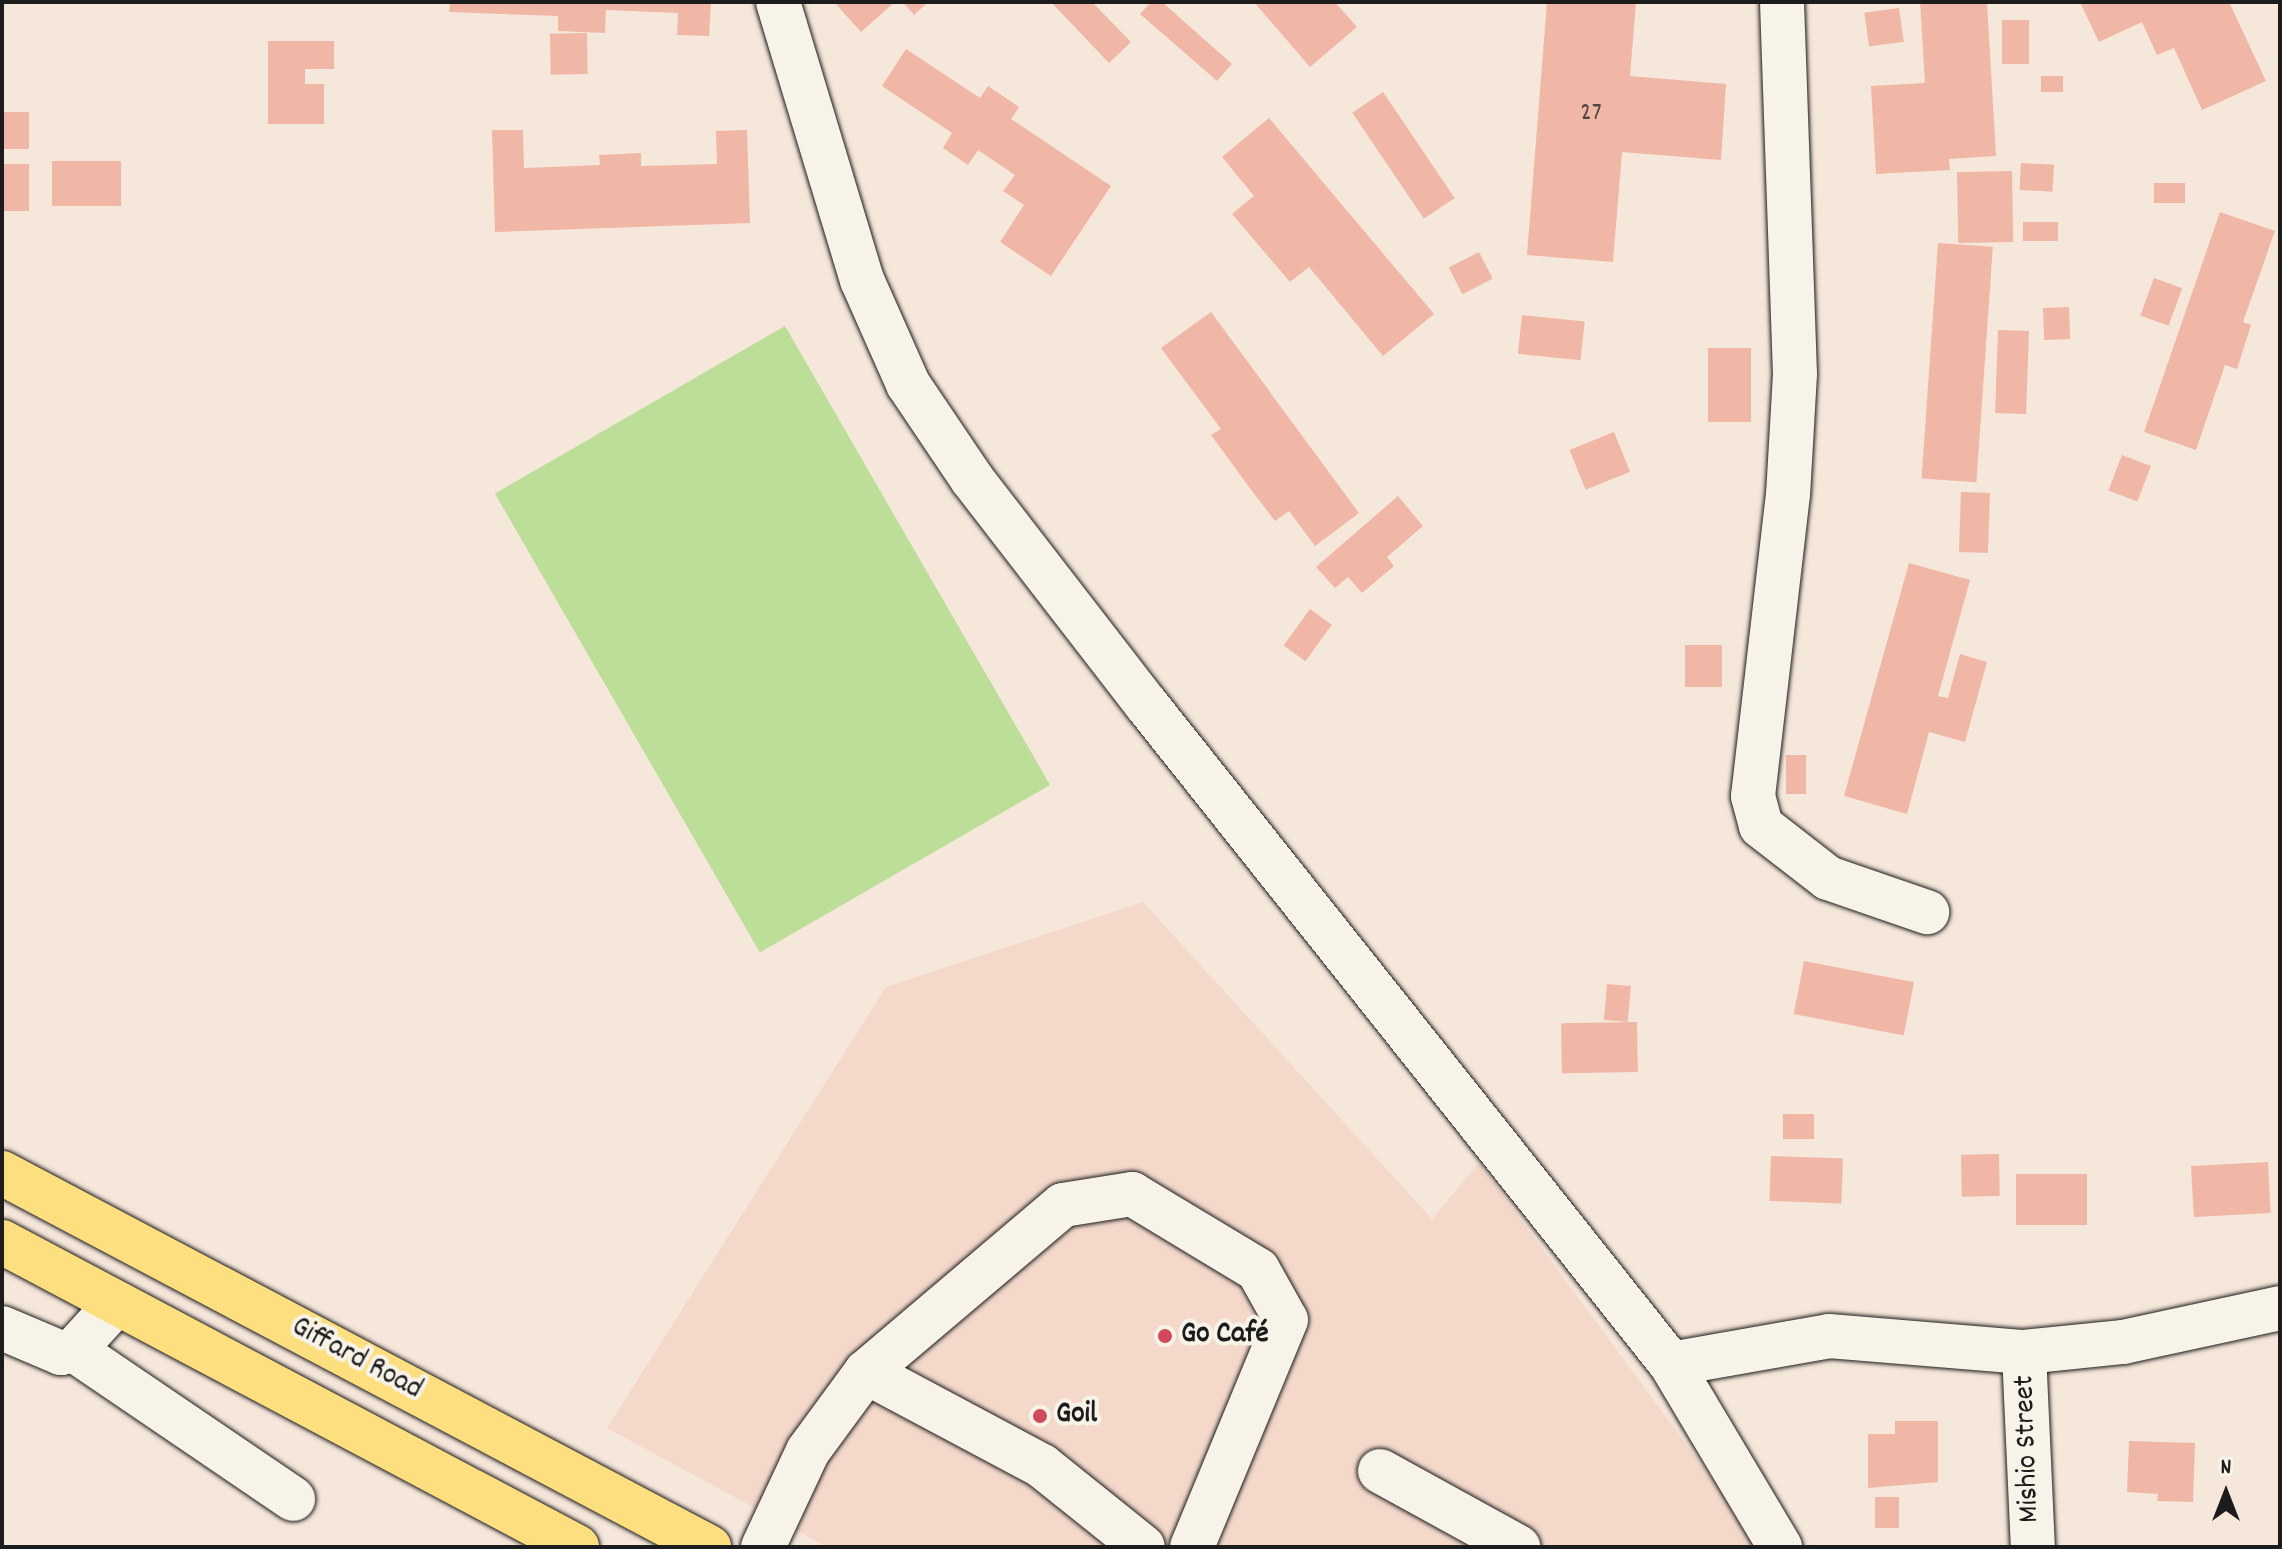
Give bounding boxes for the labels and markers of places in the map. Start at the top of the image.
place label: Go Café [1181,1318,1269,1354]
marker: Go Café [1156,1327,1174,1345]
place label: Goil [1056,1398,1097,1434]
marker: Goil [1031,1407,1049,1425]

